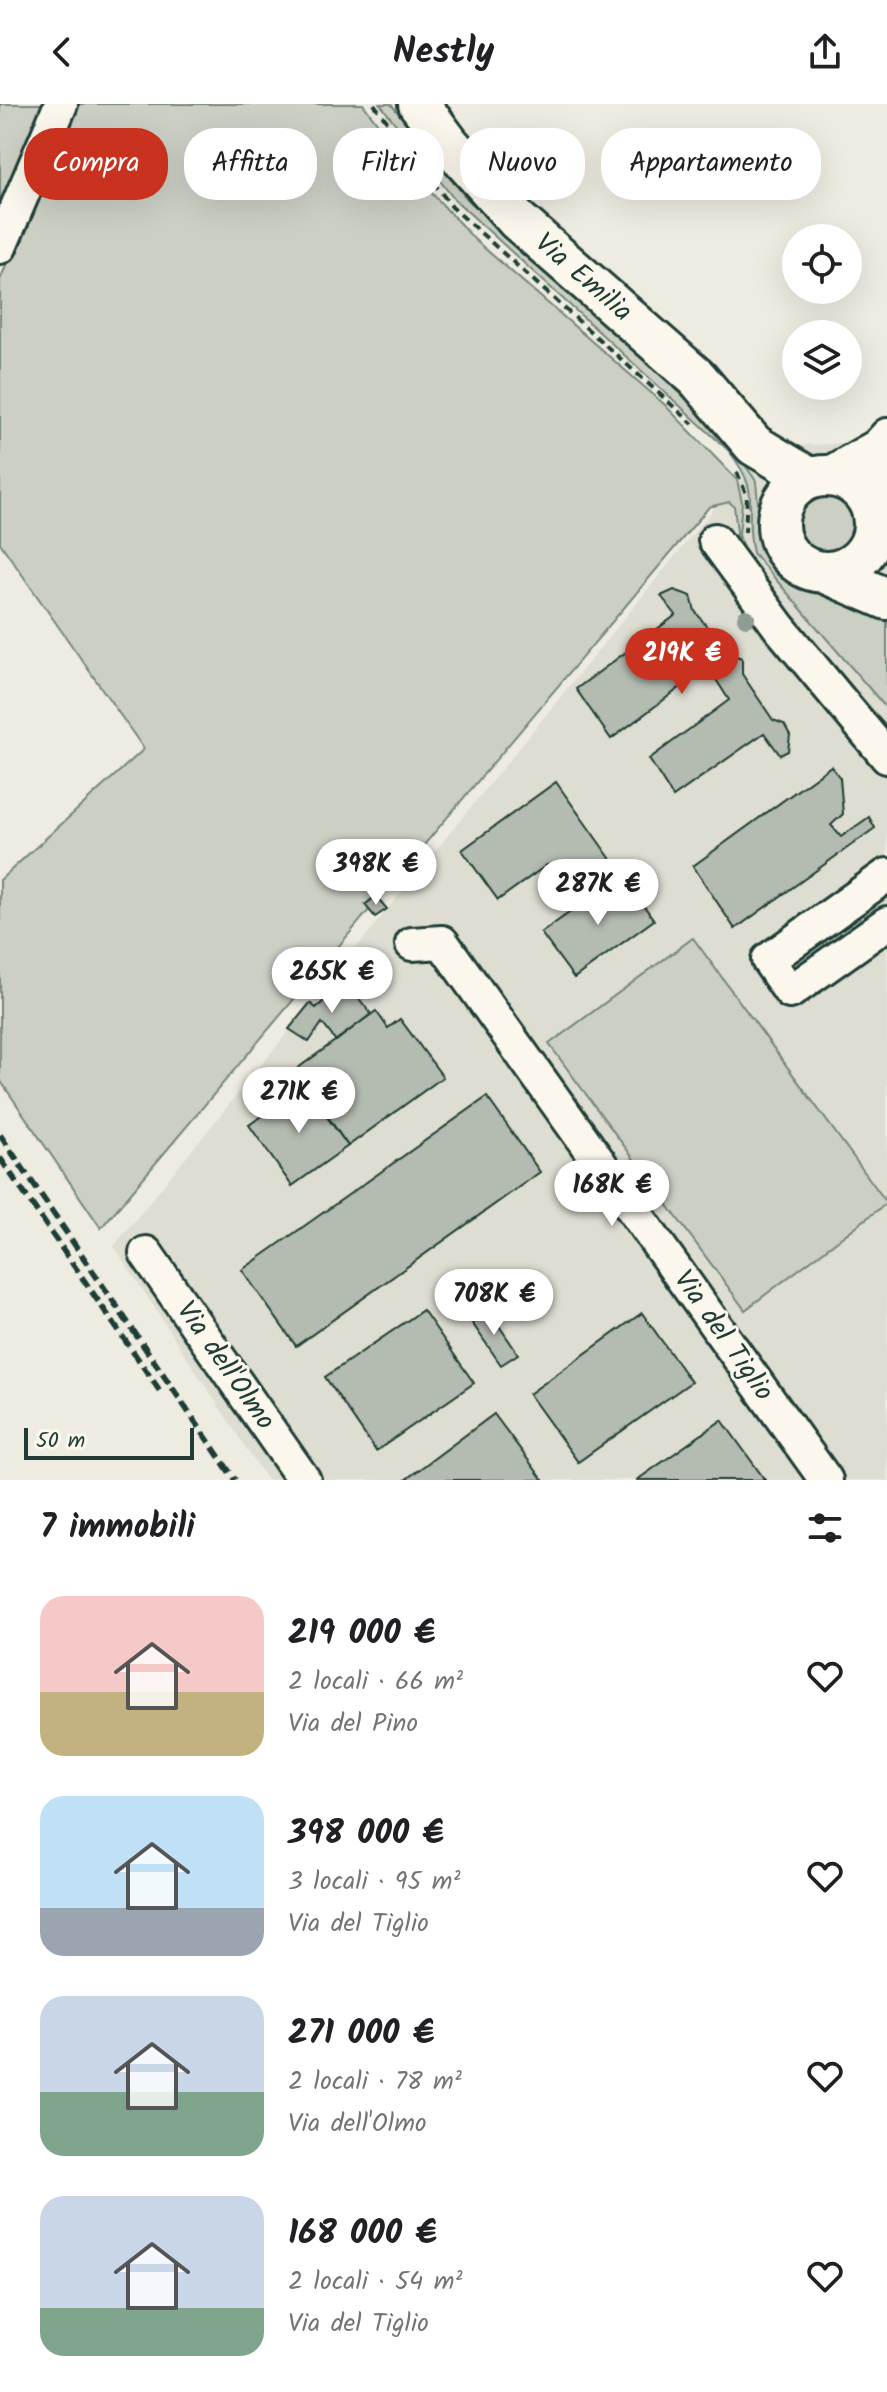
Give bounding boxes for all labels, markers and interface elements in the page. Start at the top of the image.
text: Nestly [393,24,494,81]
icon: back [40,30,84,74]
icon: share [803,30,847,74]
chip: Compra [24,128,168,200]
chip: Affitta [184,128,317,200]
chip: Filtri [333,128,444,200]
chip: Nuovo [460,128,585,200]
chip: Appartamento [601,128,821,200]
street label: Via Emilia [524,222,642,334]
map controls [782,224,862,400]
button: locate [782,224,862,304]
button: layers [782,320,862,400]
pin: 219K € [617,628,747,696]
text: 219K € [643,633,721,675]
pin: 398K € [311,839,441,907]
text: 398K € [334,844,418,886]
pin: 287K € [533,859,663,927]
text: 287K € [556,864,640,906]
pin: 265K € [267,947,397,1015]
text: 265K € [290,952,374,994]
pin: 271K € [234,1067,364,1135]
text: 271K € [260,1072,338,1114]
pin: 168K € [547,1160,677,1228]
text: 168K € [572,1165,652,1207]
street label: Via del Tiglio [661,1261,785,1411]
pin: 708K € [429,1269,559,1337]
text: 708K € [452,1274,536,1316]
street label: Via dell'Olmo [164,1292,286,1440]
scale bar [24,1424,194,1460]
text: 50 m [36,1424,85,1459]
text: 7 immobili [40,1501,195,1555]
icon: filters [803,1506,847,1550]
text: 219 000 € [288,1607,435,1661]
icon: home [104,1628,200,1724]
icon: heart [803,1654,847,1698]
text: 2 locali · 66 m² [288,1661,463,1703]
text: Via del Pino [288,1703,418,1745]
text: 398 000 € [288,1807,444,1861]
icon: home [104,1828,200,1924]
icon: heart [803,1854,847,1898]
text: 3 locali · 95 m² [288,1861,461,1903]
text: Via del Tiglio [288,1903,429,1945]
text: 271 000 € [288,2007,434,2061]
icon: home [104,2028,200,2124]
icon: heart [803,2054,847,2098]
text: 2 locali · 78 m² [288,2061,462,2103]
text: Via dell'Olmo [288,2103,427,2145]
text: 168 000 € [288,2207,437,2261]
icon: home [104,2228,200,2324]
icon: heart [803,2254,847,2298]
text: 2 locali · 54 m² [288,2261,462,2303]
text: Via del Tiglio [288,2303,429,2345]

